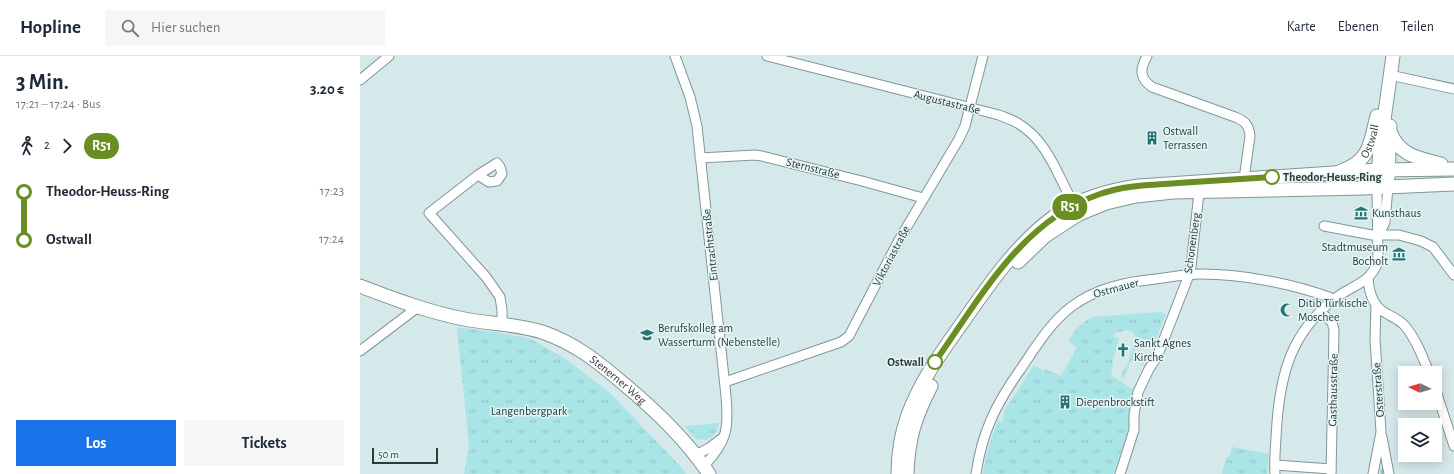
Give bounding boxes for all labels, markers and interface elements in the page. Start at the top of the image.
search box [105,10,385,46]
icon: search [119,17,141,39]
text: Hopline [20,18,81,37]
text: Hier suchen [151,20,221,35]
text: Karte [1287,20,1316,34]
text: Ebenen [1338,20,1379,34]
text: Teilen [1401,20,1434,34]
text: 3 Min. [16,71,69,93]
text: 3.20 € [310,82,344,97]
street label: Augustastraße [912,88,982,116]
text: 17:21 – 17:24 · Bus [16,98,100,111]
street label: Ostwall [1358,123,1381,160]
place label: Ostwall Terrassen [1163,125,1207,151]
building icon: Ostwall Terrassen [1144,130,1160,146]
icon: walk [16,135,38,157]
icon: forward [56,135,78,157]
text: 2 [44,139,50,152]
text: R51 [92,139,111,153]
street label: Sternstraße [785,156,841,180]
marker: Theodor-Heuss-Ring [1264,169,1280,185]
place label: Theodor-Heuss-Ring [1283,171,1382,183]
text: Theodor-Heuss-Ring [46,184,169,199]
text: 17:23 [320,185,344,198]
line badge: R51 [1047,194,1093,220]
text: R51 [1060,200,1080,214]
museum icon: Kunsthaus [1353,205,1369,221]
place label: Kunsthaus [1372,207,1421,219]
street label: Eintrachtstraße [700,208,720,282]
street label: Schonenberg [1182,212,1202,274]
street label: Viktoriastraße [870,224,912,288]
text: Ostwall [46,232,92,247]
text: 17:24 [319,233,344,246]
place label: Stadtmuseum Bocholt [1322,241,1388,267]
museum icon: Stadtmuseum Bocholt [1391,246,1407,262]
street label: Ostmauer [1092,276,1140,300]
place label: Ditib Türkische Moschee [1298,297,1368,323]
mosque icon: Ditib Türkische Moschee [1279,302,1295,318]
place label: Berufskolleg am Wasserturm (Nebenstelle) [658,322,781,348]
school or university icon: Berufskolleg am Wasserturm (Nebenstelle) [639,327,655,343]
place label: Sankt Agnes Kirche [1134,337,1191,363]
church icon: Sankt Agnes Kirche [1115,342,1131,358]
street label: Stenerner Weg [588,353,649,407]
street label: Gasthausstraße [1326,353,1340,427]
marker: Ostwall [927,354,943,370]
place label: Ostwall [887,356,924,368]
street label: Osterstraße [1370,362,1386,418]
north arrow [1398,366,1442,410]
map controls [1398,366,1442,462]
building icon: Diepenbrockstift [1057,394,1073,410]
place label: Diepenbrockstift [1076,396,1155,408]
park label: Langenbergpark [491,405,568,417]
button: layers [1398,418,1442,462]
button: Los [16,420,176,466]
button: Tickets [184,420,344,466]
scale bar [372,446,438,465]
text: 50 m [378,449,399,460]

